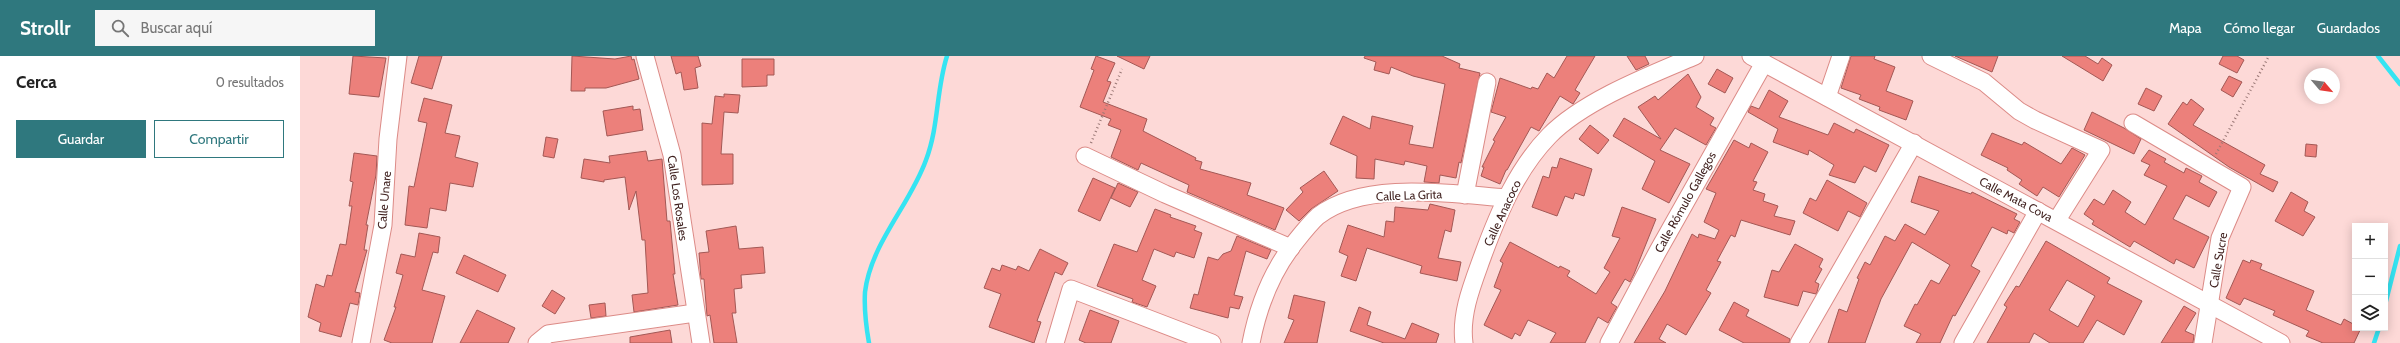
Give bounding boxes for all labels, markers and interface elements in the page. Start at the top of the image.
search box [95,10,375,46]
text: Strollr [20,17,71,40]
icon: search [109,17,131,39]
text: Buscar aquí [141,19,212,37]
text: Mapa [2169,19,2202,37]
text: Cómo llegar [2224,19,2295,37]
text: Guardados [2317,19,2380,37]
north arrow [2304,68,2340,104]
text: Cerca [16,72,57,92]
text: 0 resultados [216,74,284,90]
button: Guardar [16,120,146,158]
button: Compartir [154,120,284,158]
street label: Calle Rómulo Gallegos [1651,149,1719,255]
street label: Calle Los Rosales [665,154,691,242]
street label: Calle Unare [374,170,394,230]
street label: Calle Mata Cova [1977,173,2055,225]
street label: Calle Anacoco [1480,177,1524,249]
street label: Calle La Grita [1376,186,1443,204]
map controls [2352,223,2388,331]
button: + [2352,223,2388,259]
street label: Calle Sucre [2206,231,2230,289]
button: − [2352,259,2388,295]
button: layers [2352,295,2388,331]

